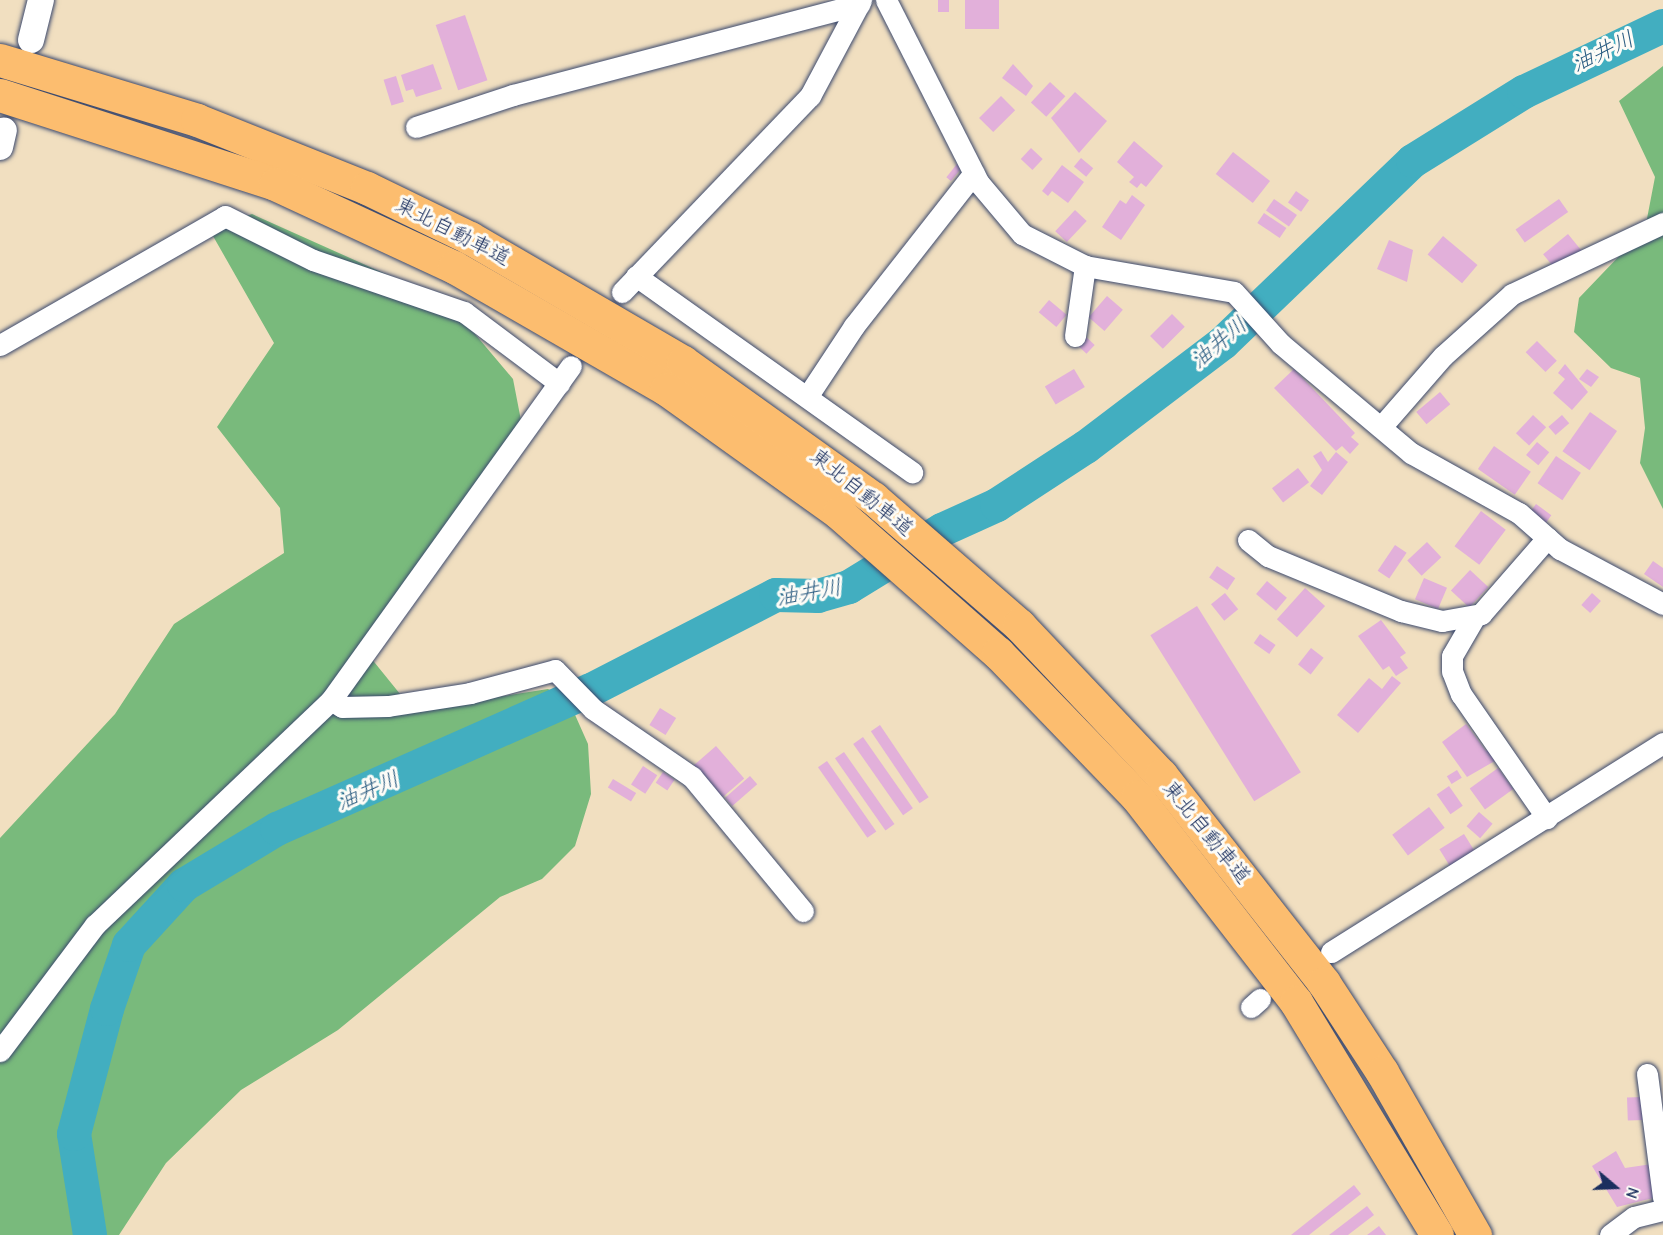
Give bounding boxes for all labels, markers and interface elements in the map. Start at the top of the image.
water label: 油井川 [1568,26,1638,78]
street label: 東北自動車道 [391,191,515,271]
water label: 油井川 [1185,312,1253,374]
street label: 東北自動車道 [805,443,919,541]
water label: 油井川 [774,574,844,612]
water label: 油井川 [332,766,404,816]
street label: 東北自動車道 [1158,775,1256,889]
north arrow [1585,1157,1645,1217]
text: N [1622,1185,1642,1201]

